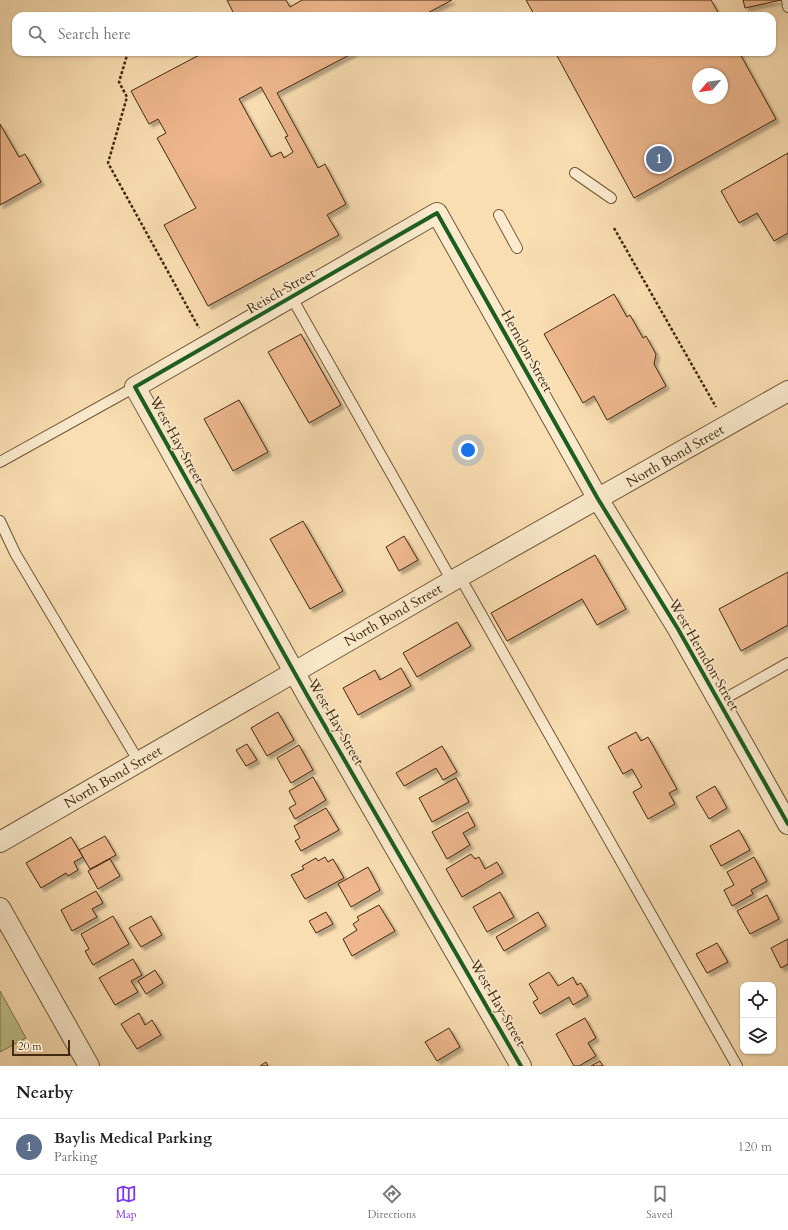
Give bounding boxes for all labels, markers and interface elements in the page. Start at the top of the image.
search box [12,12,776,56]
icon: search [26,23,48,45]
text: Search here [58,24,131,44]
north arrow [692,68,728,104]
pin: 1 [646,144,672,174]
street label: Reisch Street [243,263,319,318]
street label: Herndon Street [496,306,558,396]
street label: West Hay Street [145,392,209,488]
street label: North Bond Street [622,420,728,492]
your location [458,440,478,460]
street label: North Bond Street [340,579,446,651]
street label: West Herndon Street [664,595,744,715]
street label: West Hay Street [303,674,369,769]
street label: North Bond Street [60,741,166,813]
street label: West Hay Street [465,955,531,1050]
map controls [740,982,776,1054]
button: locate [740,982,776,1018]
button: layers [740,1018,776,1054]
scale bar [12,1038,70,1057]
text: 20 m [18,1039,42,1054]
text: Nearby [16,1081,73,1104]
text: Baylis Medical Parking [54,1128,212,1148]
text: 1 [26,1138,32,1156]
text: 120 m [738,1138,772,1156]
text: Parking [54,1148,97,1166]
tab: Map [115,1183,137,1222]
tab: Directions [367,1183,416,1222]
tab: Saved [646,1183,673,1222]

